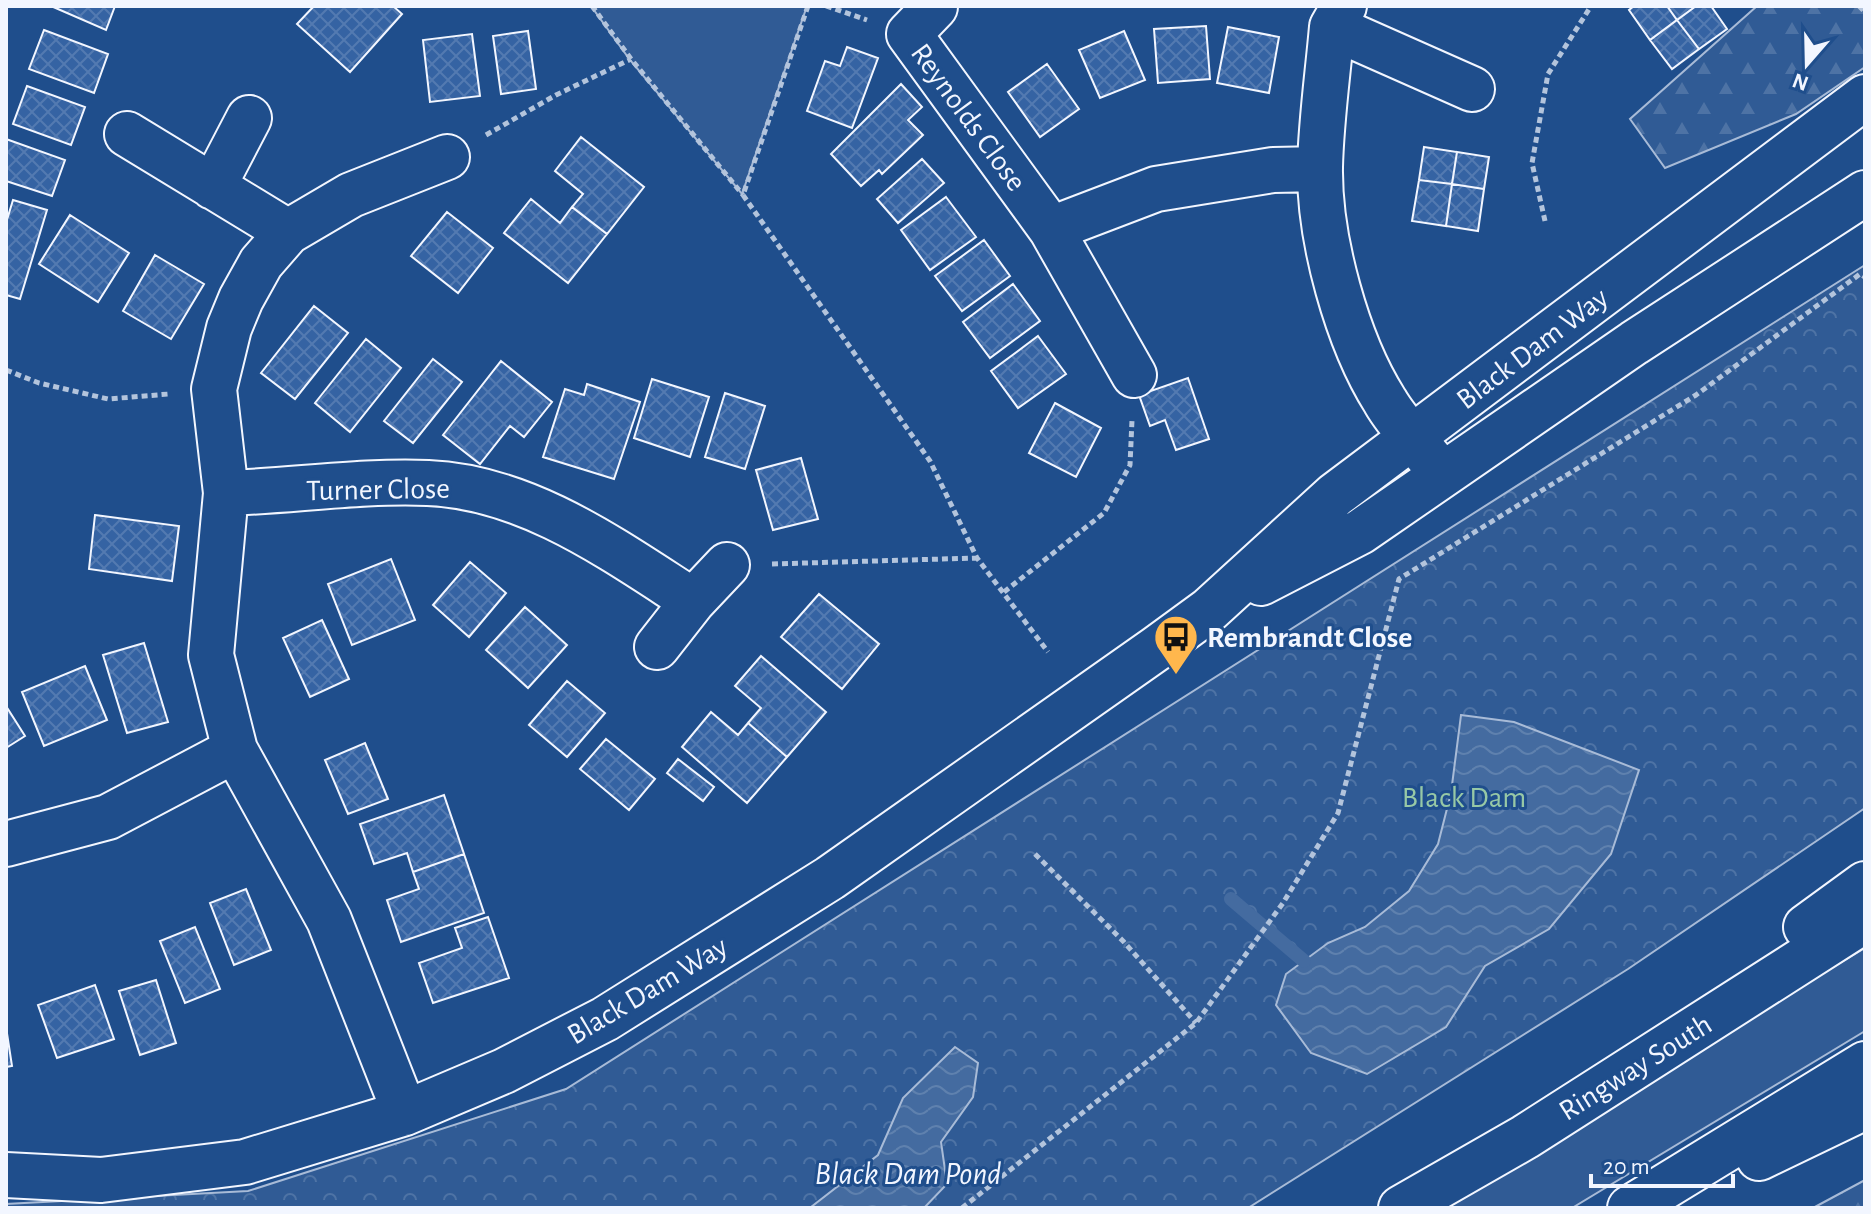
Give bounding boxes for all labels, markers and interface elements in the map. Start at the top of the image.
north arrow [1767,24,1847,104]
street label: Reynolds Close [905,38,1031,197]
text: N [1790,69,1811,95]
street label: Black Dam Way [1451,282,1614,415]
street label: Turner Close [306,474,450,506]
bus stop icon: Rembrandt Close [1152,613,1200,676]
place label: Rembrandt Close [1207,623,1412,653]
park label: Black Dam [1402,783,1526,813]
street label: Black Dam Way [562,931,733,1050]
street label: Ringway South [1554,1009,1717,1127]
scale bar [1591,1138,1733,1188]
text: 20 m [1603,1155,1650,1179]
water label: Black Dam Pond [815,1158,1001,1190]

